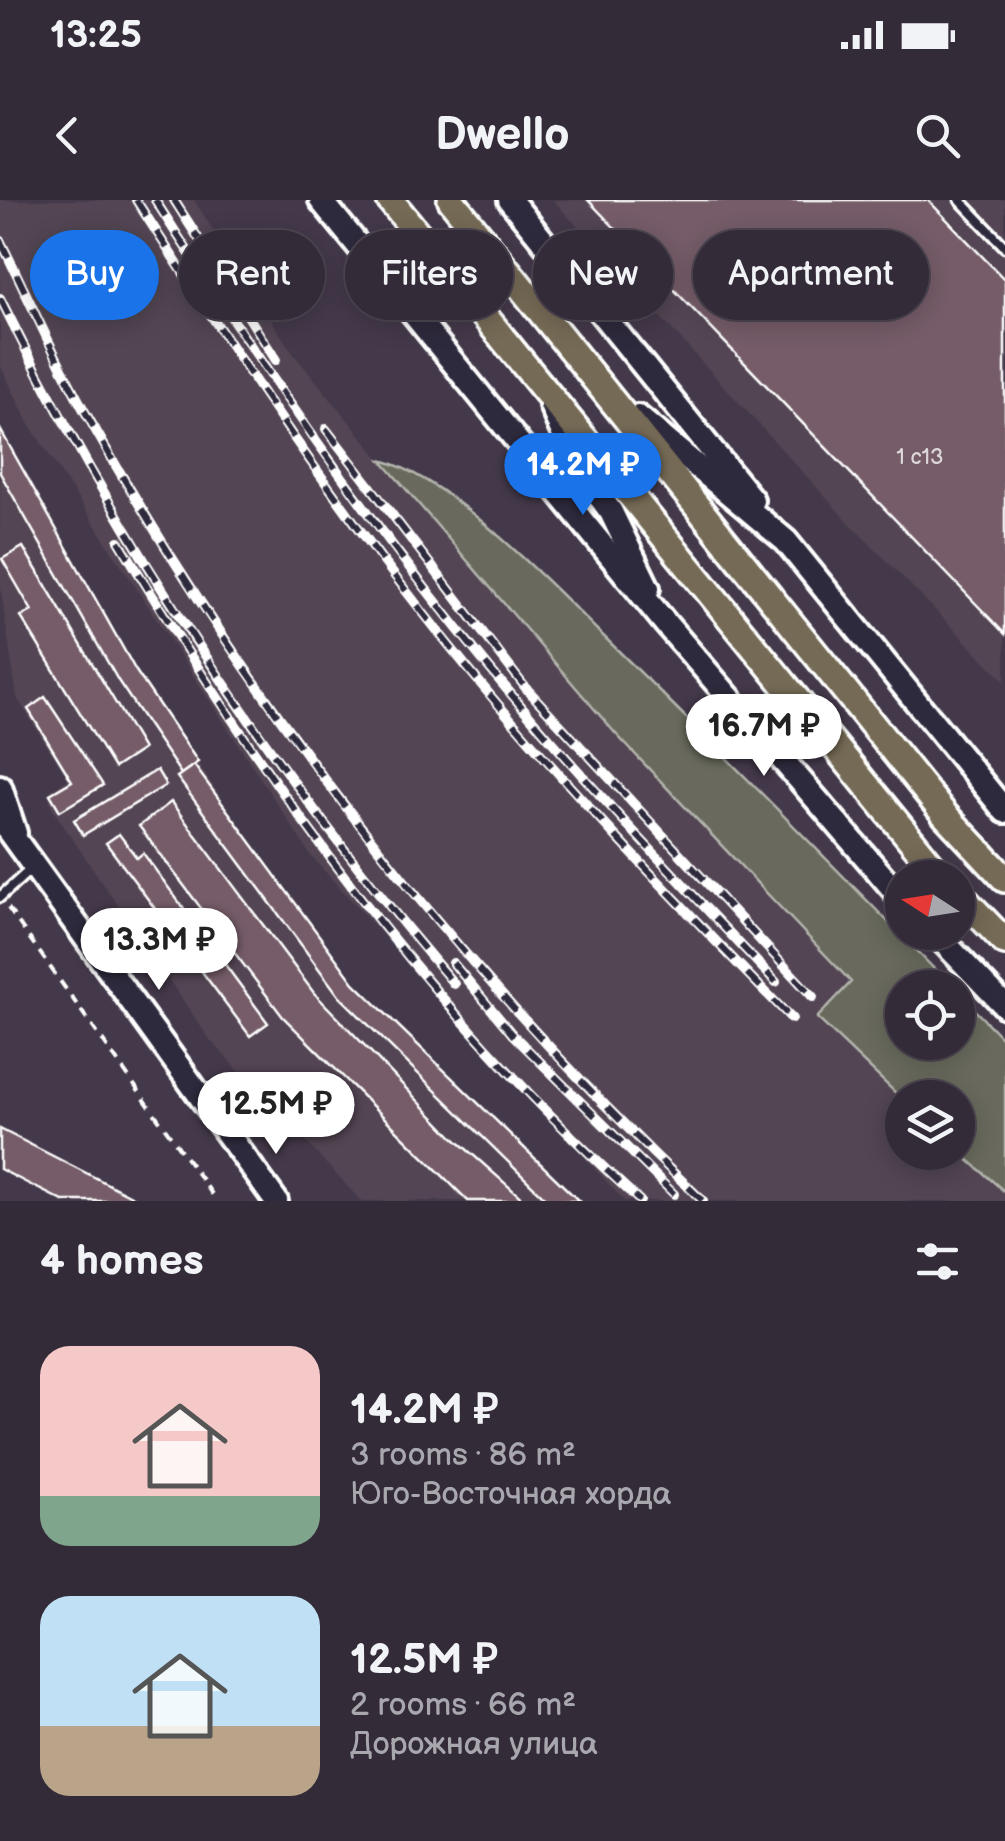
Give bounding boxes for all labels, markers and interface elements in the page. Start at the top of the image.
text: 13:25 [50,13,142,58]
icon: back [40,108,95,163]
text: Dwello [435,108,570,163]
icon: search [910,108,965,163]
chip: Buy [30,230,159,320]
chip: Rent [179,230,325,320]
chip: Filters [345,230,513,320]
chip: New [533,230,673,320]
chip: Apartment [693,230,929,320]
pin: 14.2M ₽ [491,433,675,518]
house number: 1 с13 [896,444,944,471]
text: 14.2M ₽ [526,446,640,485]
pin: 16.7M ₽ [672,694,856,779]
text: 16.7M ₽ [708,707,820,746]
north arrow [885,860,975,950]
map controls [885,860,975,1170]
pin: 13.3M ₽ [67,908,251,993]
text: 13.3M ₽ [103,921,215,960]
button: locate [885,970,975,1060]
pin: 12.5M ₽ [184,1072,368,1157]
button: layers [885,1080,975,1170]
text: 12.5M ₽ [220,1085,333,1124]
icon: filters [910,1234,965,1289]
text: 4 homes [40,1236,204,1287]
text: 14.2M ₽ [350,1385,499,1436]
icon: home [120,1386,240,1506]
text: 3 rooms · 86 m² [350,1436,576,1475]
text: Юго-Восточная хорда [350,1475,672,1514]
text: 12.5M ₽ [350,1635,498,1686]
icon: home [120,1636,240,1756]
text: 2 rooms · 66 m² [350,1686,576,1725]
text: Дорожная улица [350,1725,598,1764]

